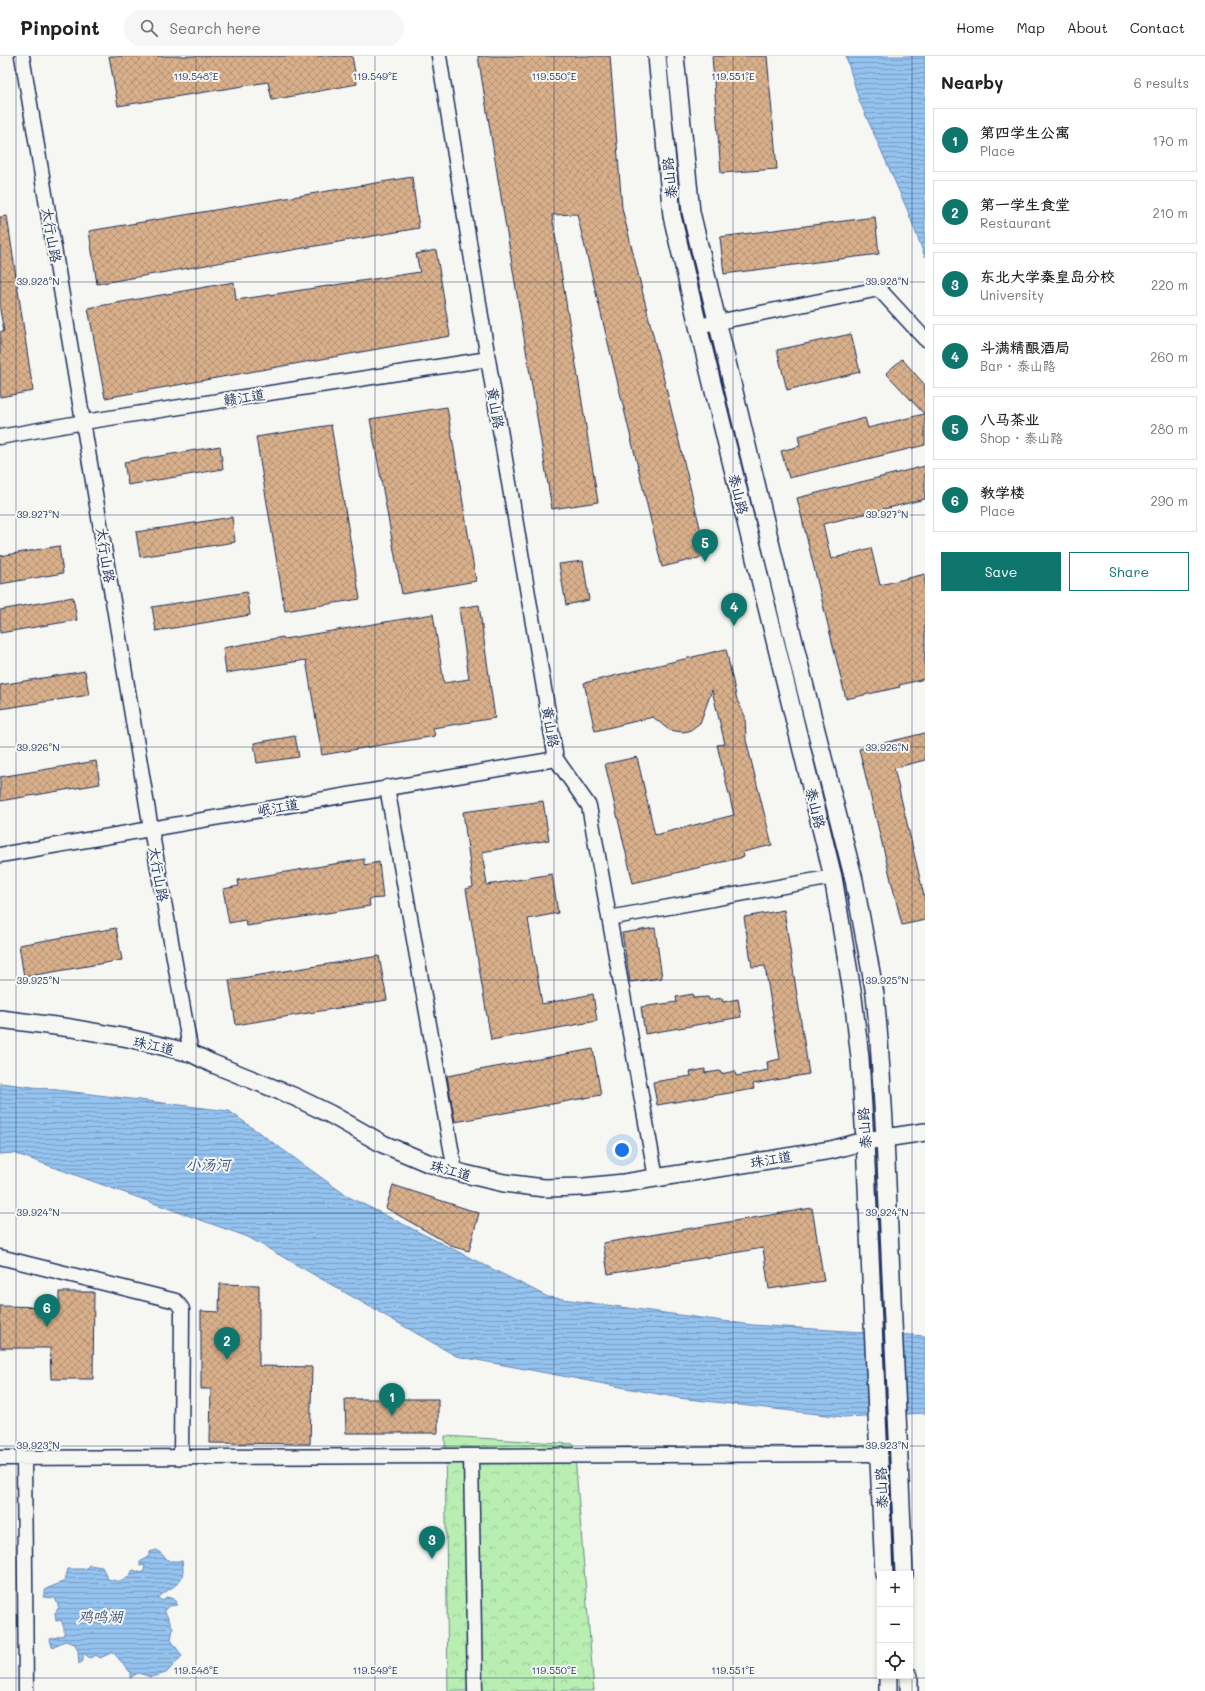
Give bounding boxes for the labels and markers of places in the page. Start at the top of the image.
pin: 5 [692,529,718,562]
pin: 4 [721,593,747,626]
pin: 6 [34,1294,60,1327]
pin: 2 [214,1327,240,1360]
pin: 1 [379,1383,405,1416]
pin: 3 [419,1526,445,1559]

